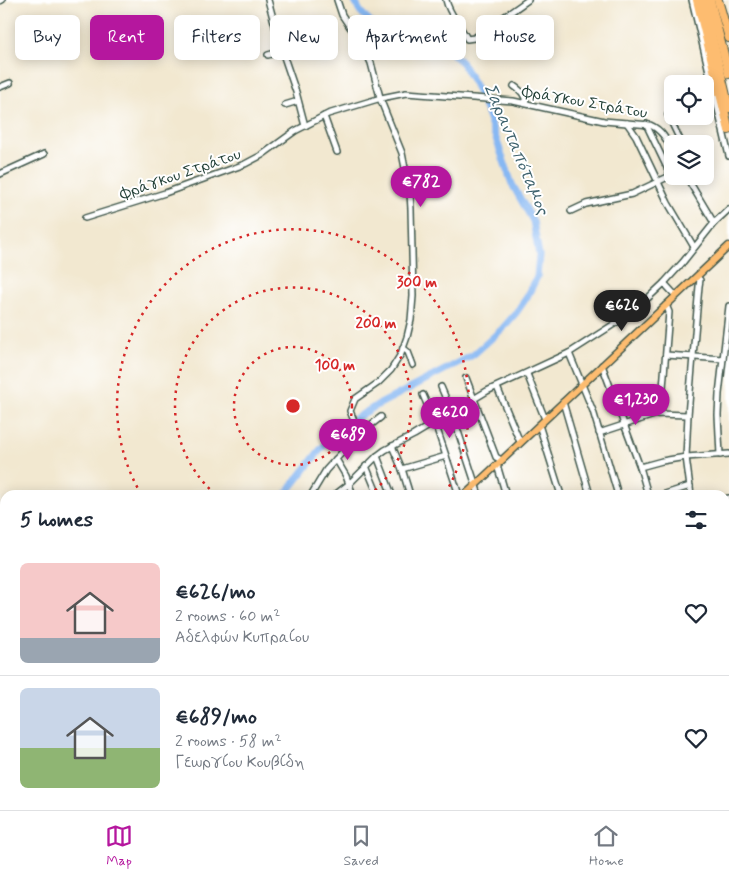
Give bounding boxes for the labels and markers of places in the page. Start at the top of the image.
pin: €782 [391,166,451,208]
pin: €626 [592,290,652,332]
pin: €1,230 [595,384,677,426]
pin: €620 [420,396,480,439]
centre of rings [284,397,302,415]
pin: €689 [318,418,378,461]

